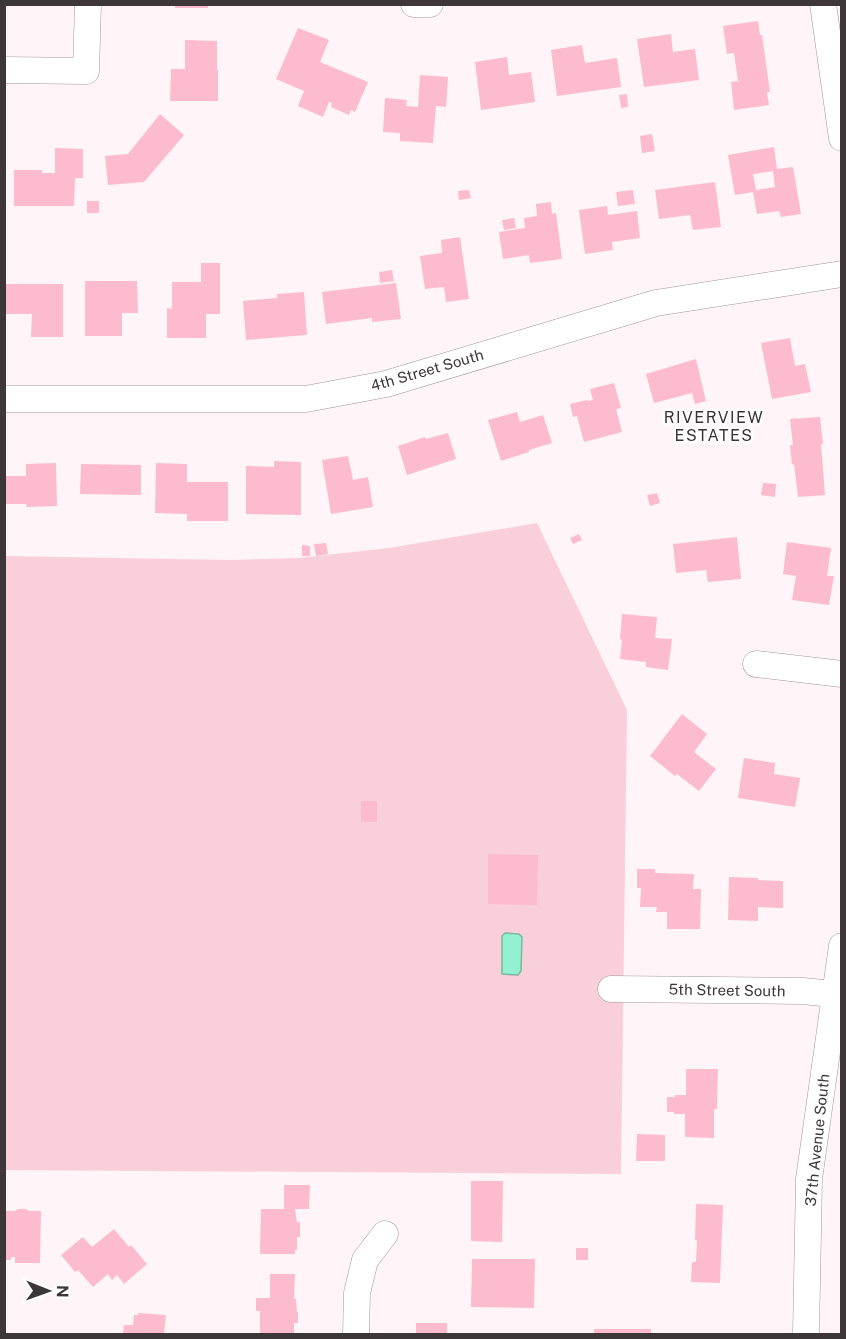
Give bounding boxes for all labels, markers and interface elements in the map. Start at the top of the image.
street label: 4th Street South [369,346,485,394]
district label: RIVERVIEW ESTATES [664,408,764,445]
street label: 5th Street South [668,980,786,1000]
street label: 37th Avenue South [802,1073,832,1207]
north arrow [18,1261,78,1321]
text: N [53,1285,72,1298]

